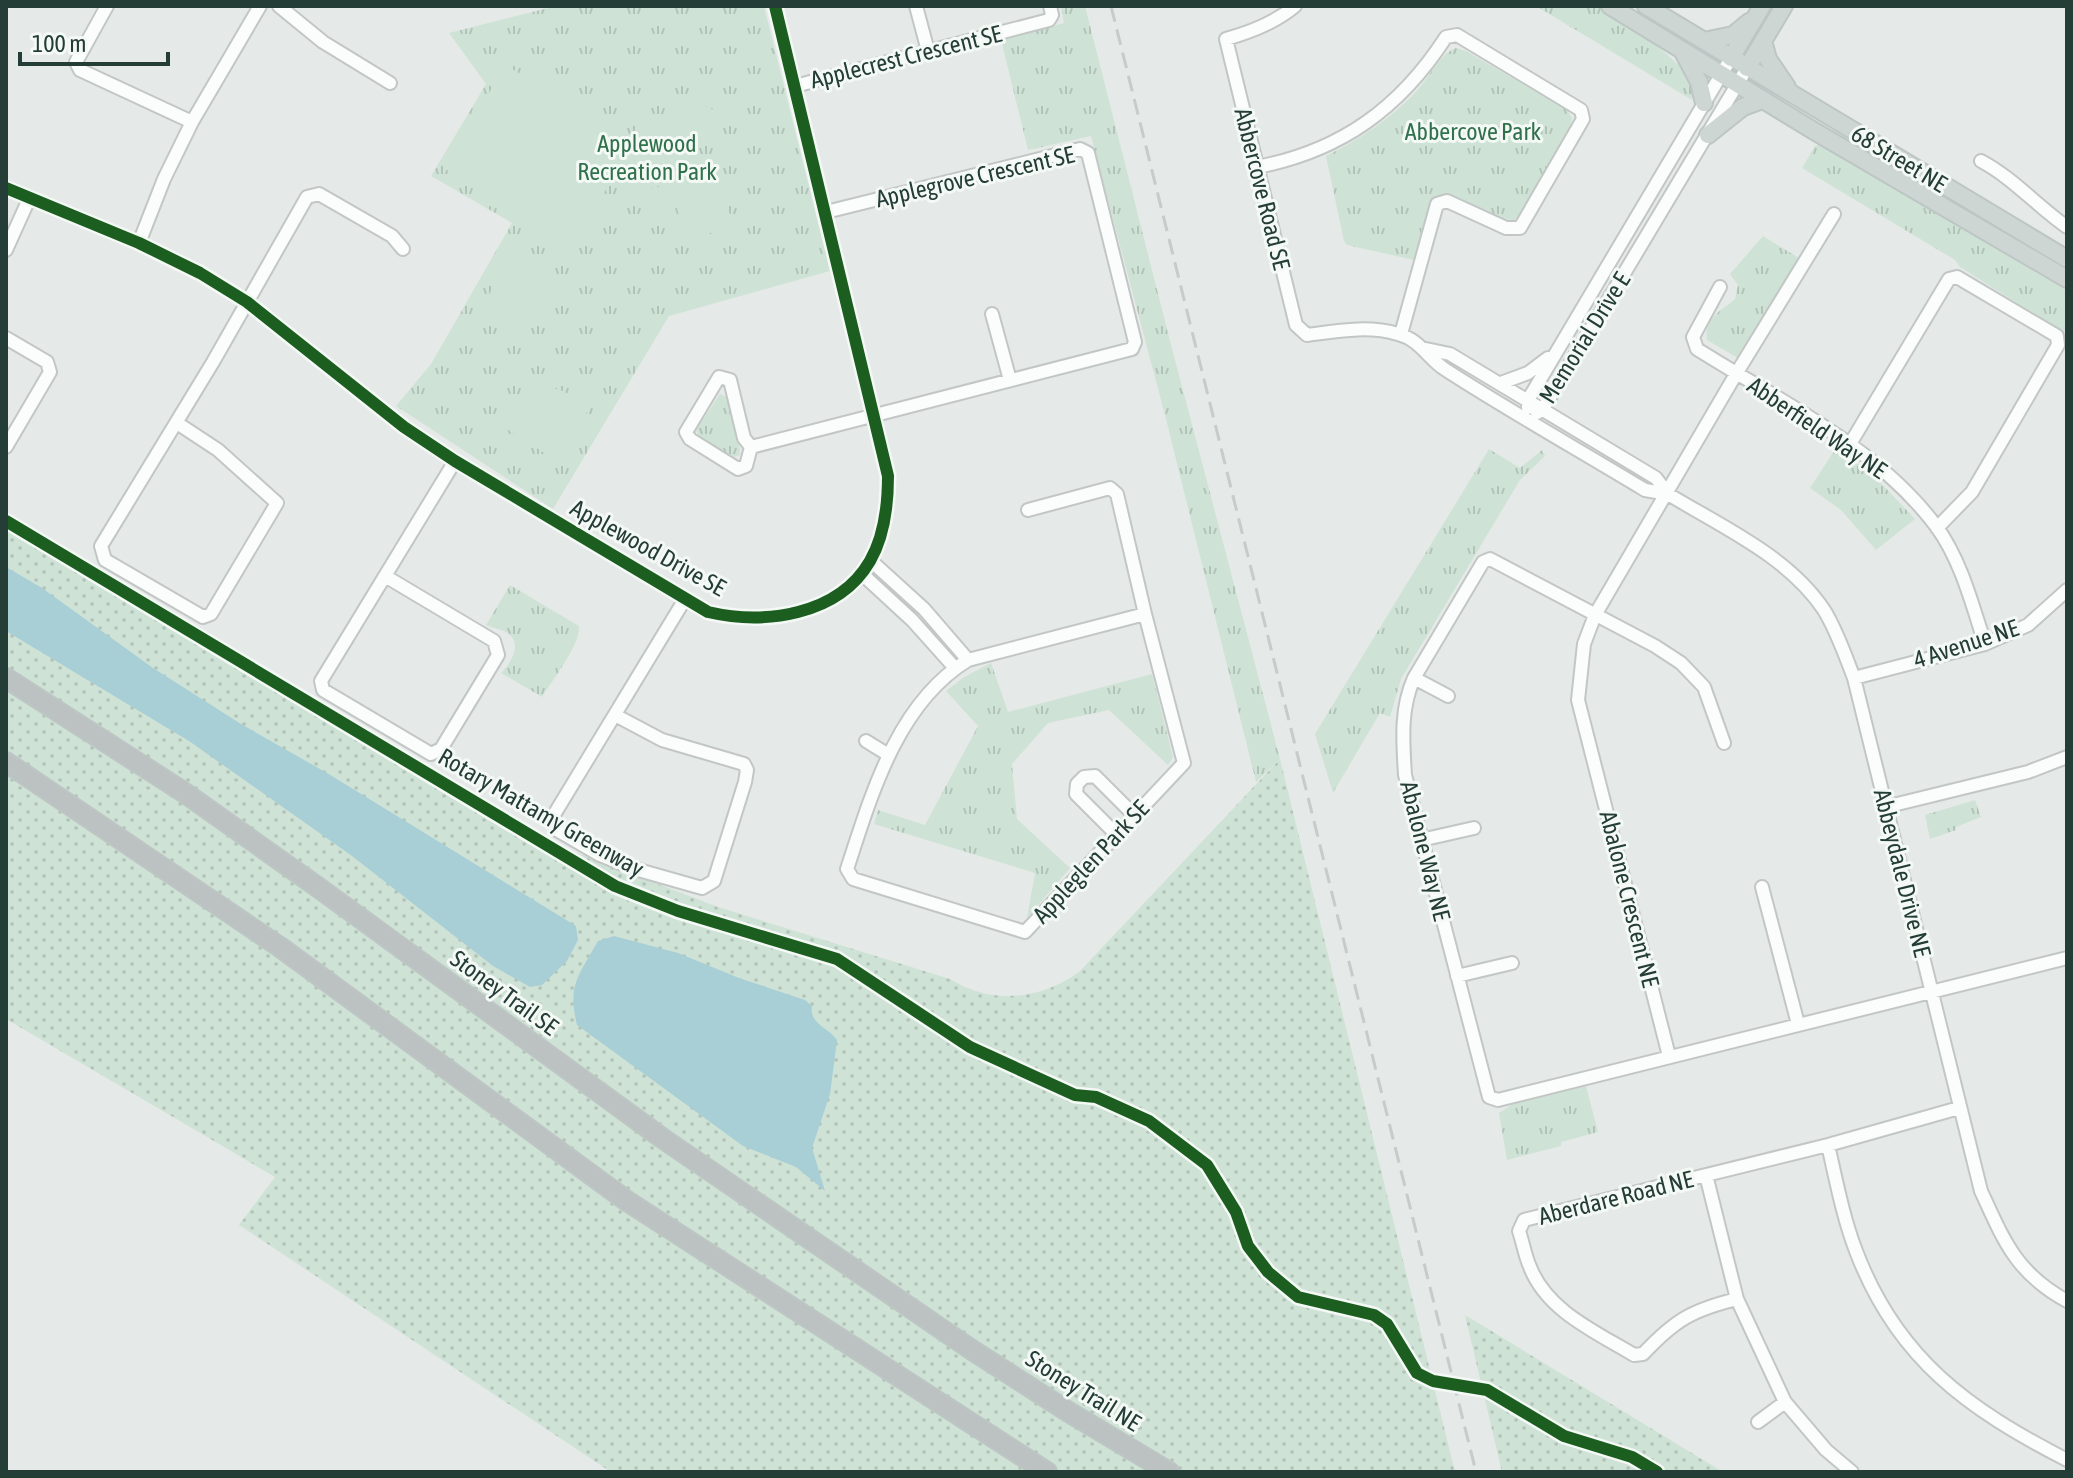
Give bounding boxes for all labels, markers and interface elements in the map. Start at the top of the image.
scale bar [20,16,168,66]
street label: Applecrest Crescent SE [807,20,1004,93]
text: 100 m [32,30,86,57]
street label: Abbercove Road SE [1229,105,1296,273]
park label: Abbercove Park [1405,118,1542,145]
street label: 68 Street NE [1847,120,1952,197]
park label: Applewood Recreation Park [577,130,717,185]
street label: Applegrove Crescent SE [873,141,1077,212]
street label: Memorial Drive E [1534,267,1636,408]
street label: Abberfield Way NE [1743,371,1892,484]
street label: Applewood Drive SE [566,494,730,601]
street label: 4 Avenue NE [1910,614,2022,673]
street label: Rotary Mattamy Greenway [434,743,649,882]
street label: Abalone Way NE [1395,778,1456,923]
street label: Abbeydale Drive NE [1869,786,1936,960]
street label: Appleglen Park SE [1027,795,1154,928]
street label: Abalone Crescent NE [1595,808,1664,990]
street label: Stoney Trail SE [445,945,563,1041]
street label: Aberdare Road NE [1536,1165,1696,1230]
street label: Stoney Trail NE [1021,1345,1146,1436]

